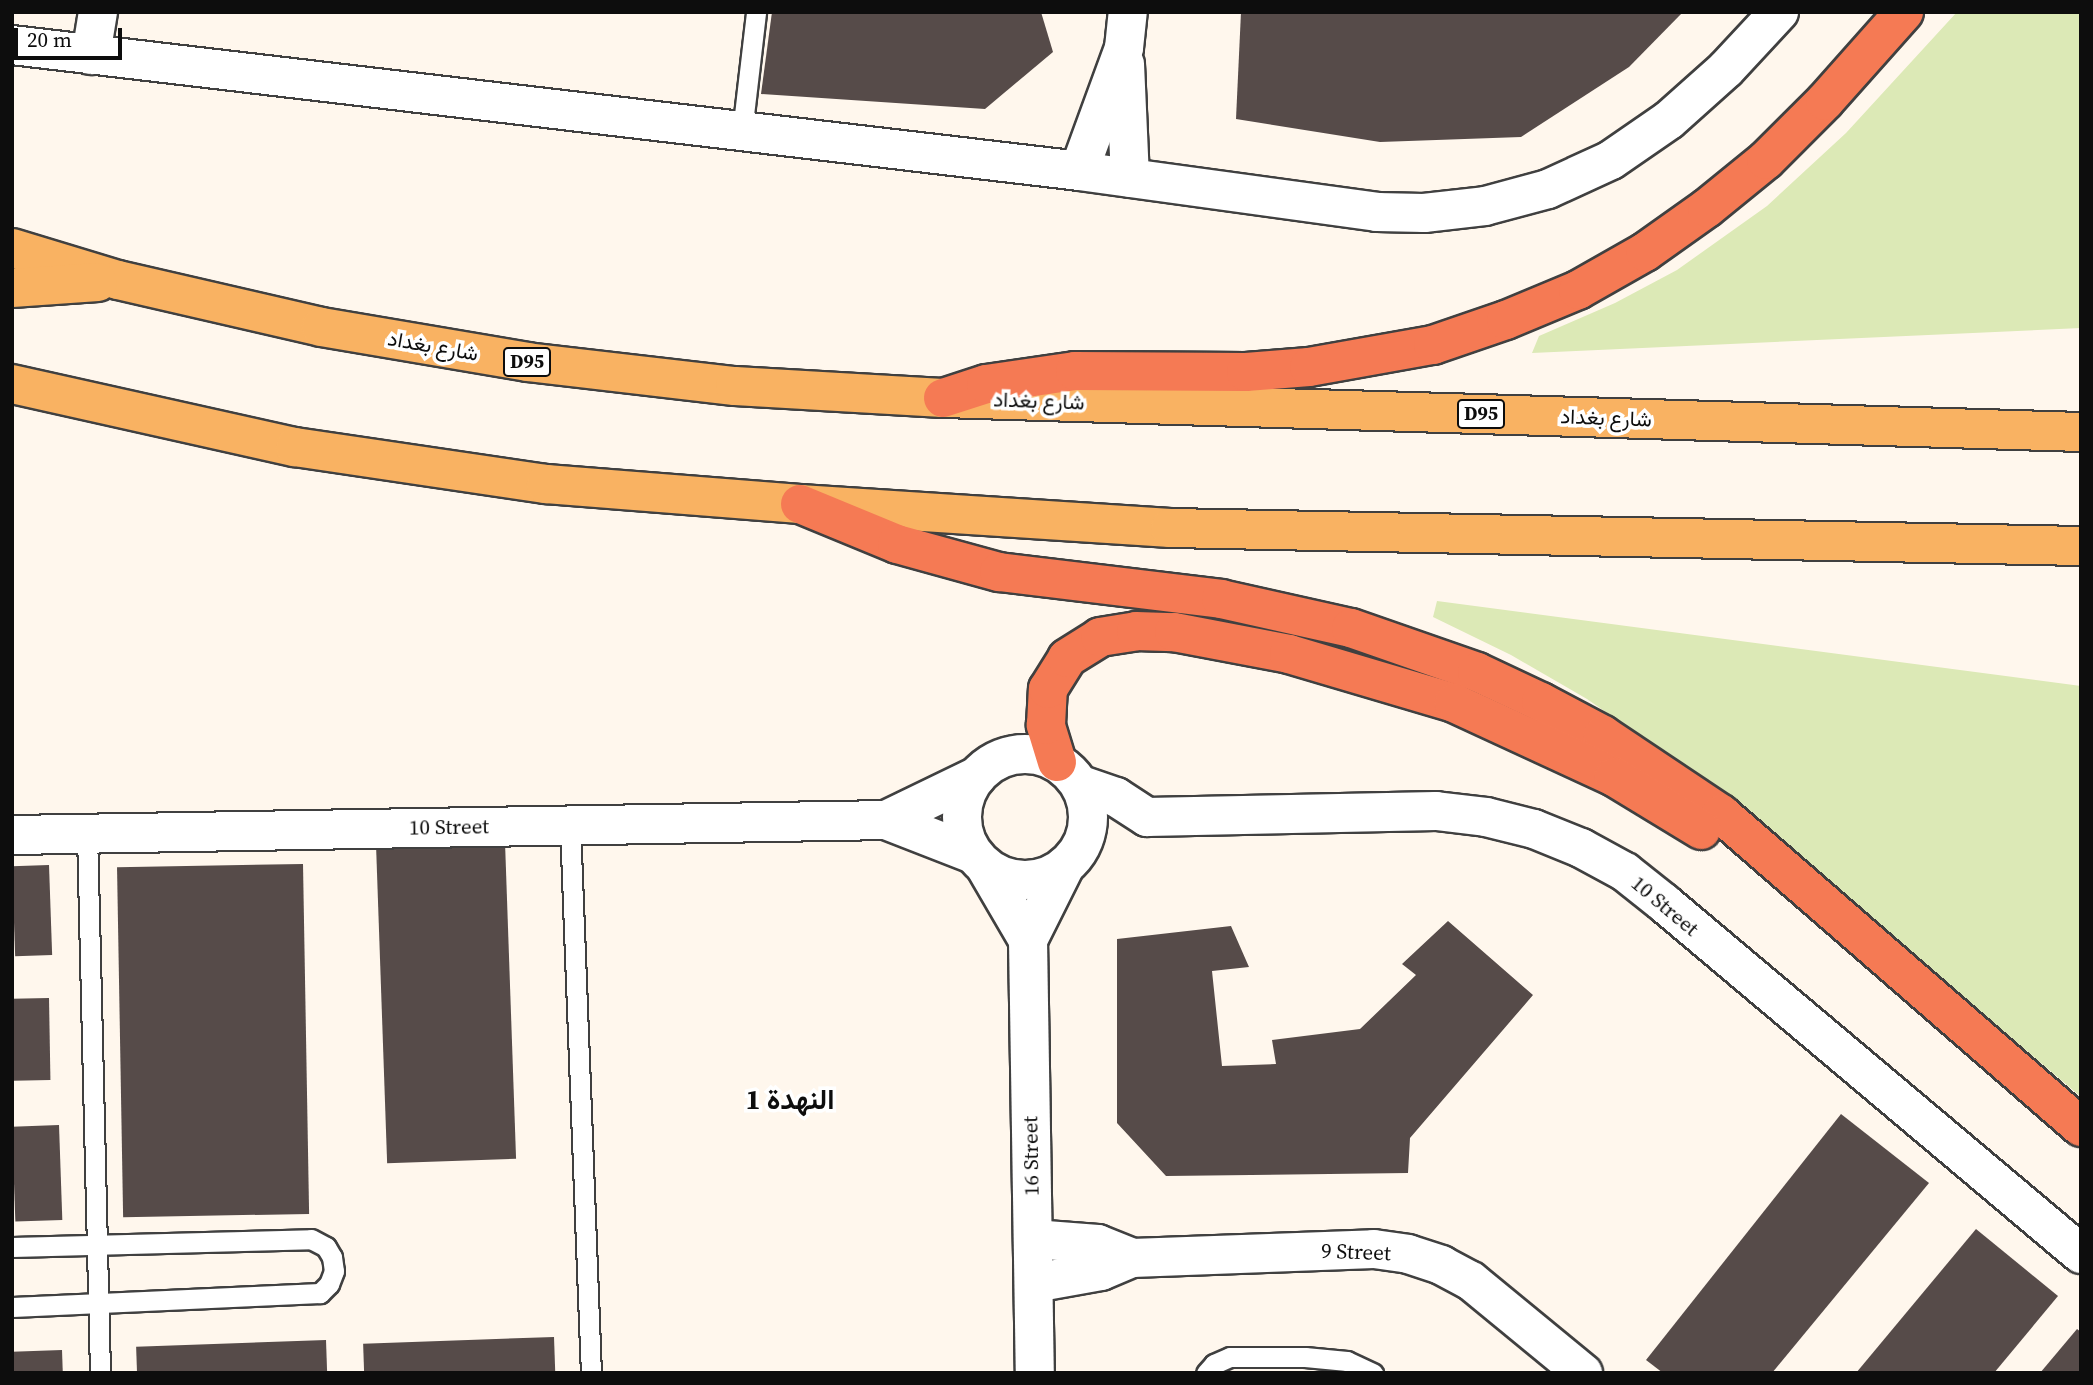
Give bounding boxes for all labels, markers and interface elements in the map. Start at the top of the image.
scale bar [18,14,126,58]
text: 20 m [27,25,72,54]
street label: شارع بغداد [386,326,480,366]
road number: D95 [503,346,552,378]
street label: شارع بغداد [993,387,1085,415]
road number: D95 [1456,398,1506,430]
street label: شارع بغداد [1560,404,1652,432]
street label: 10 Street [409,814,489,840]
street label: 10 Street [1626,871,1704,941]
district label: النهدة 1 [745,1082,835,1116]
street label: 16 Street [1018,1116,1044,1196]
street label: 9 Street [1321,1238,1391,1266]

